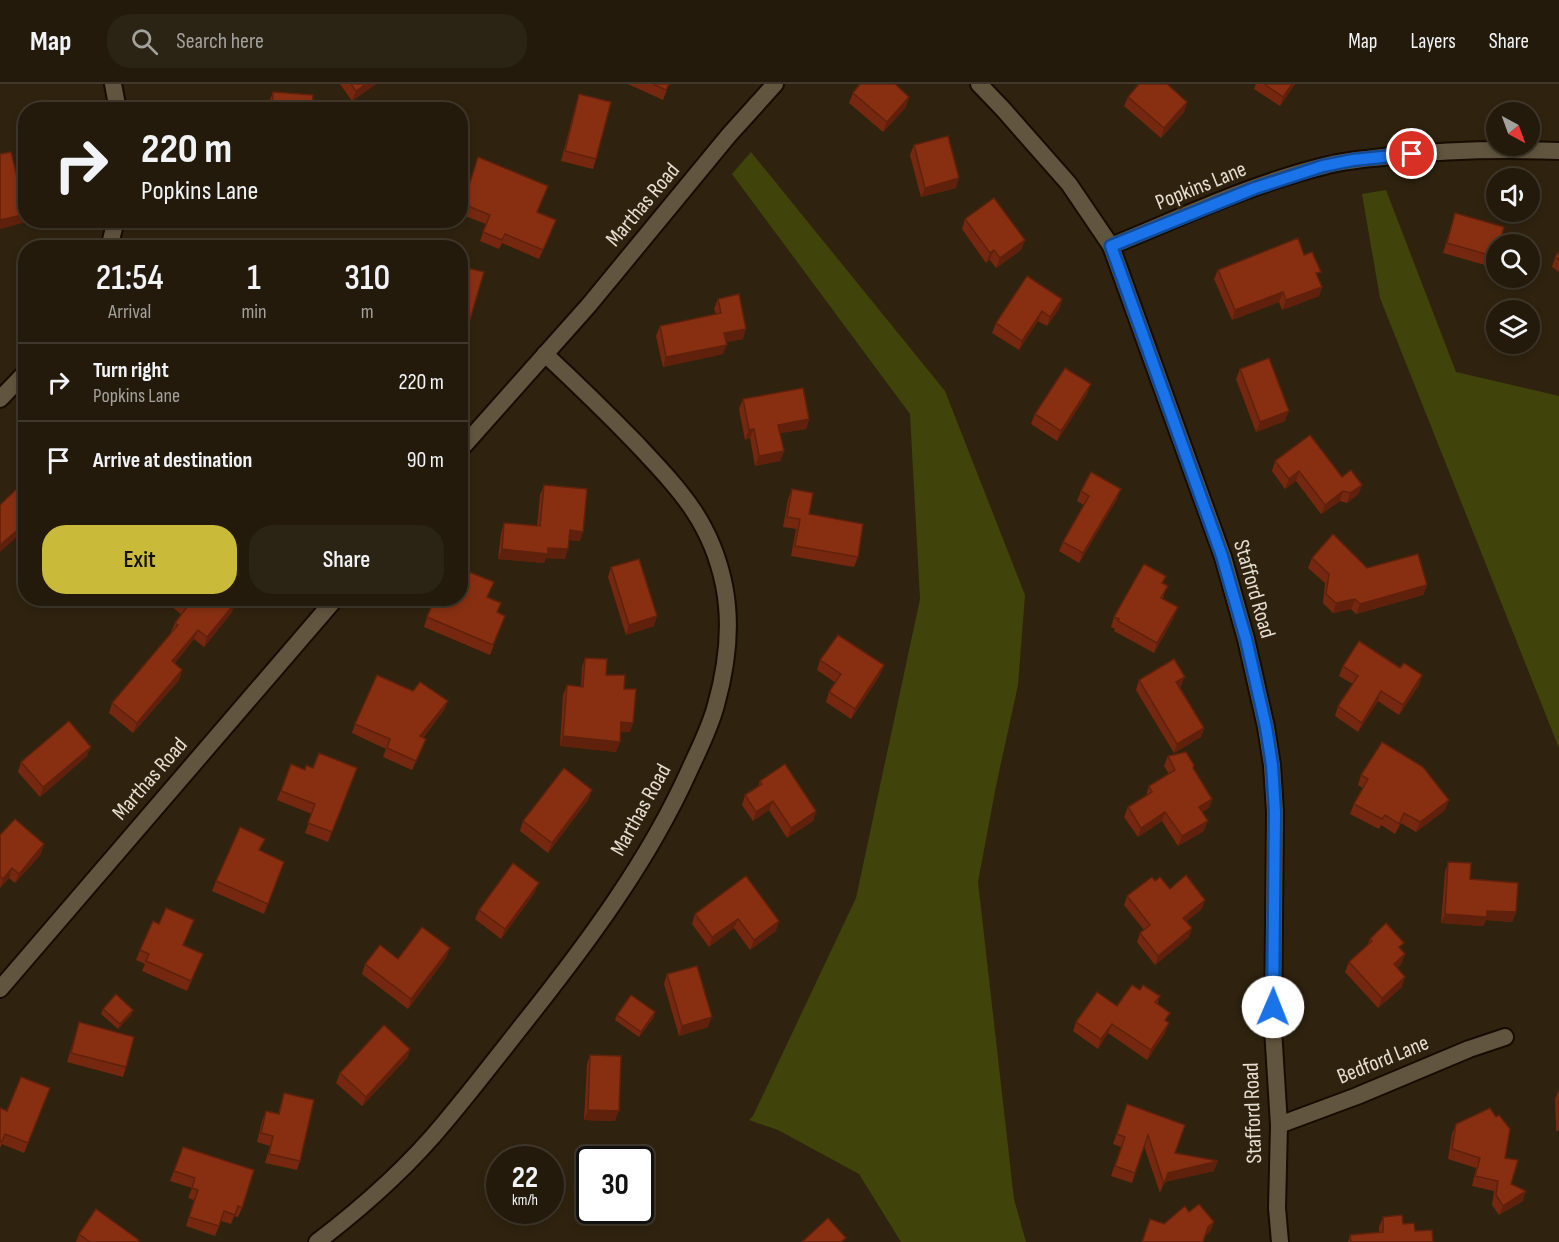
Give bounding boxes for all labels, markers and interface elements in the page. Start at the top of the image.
search box [107,14,527,68]
text: Map [30,25,71,58]
icon: search [128,25,161,58]
text: Search here [176,28,264,55]
text: Map [1348,29,1377,54]
text: Layers [1410,29,1456,54]
text: Share [1489,29,1529,54]
north arrow [1486,102,1540,156]
map controls [1486,102,1540,354]
text: 220 m [141,124,232,175]
icon: right [42,126,120,204]
pin [1386,128,1437,179]
icon: arrive [1395,137,1428,170]
street label: Popkins Lane [1152,156,1250,216]
street label: Marthas Road [600,158,686,252]
button: sound [1486,168,1540,222]
text: Popkins Lane [141,175,258,207]
button: search [1486,234,1540,288]
text: 21:54 [96,257,164,300]
text: 1 [247,257,261,300]
text: 310 [344,257,390,300]
text: Arrival [108,300,151,324]
text: min [241,300,267,324]
text: m [361,300,374,324]
button: layers [1486,300,1540,354]
text: Turn right [93,357,169,384]
icon: right [42,366,75,399]
text: 220 m [398,369,444,396]
text: Popkins Lane [93,384,180,408]
icon: arrive [42,444,75,477]
text: Arrive at destination [93,447,252,474]
text: 90 m [407,447,444,474]
button: Exit [42,525,237,594]
button: Share [249,525,444,594]
street label: Stafford Road [1227,537,1281,641]
street label: Marthas Road [107,732,193,826]
street label: Marthas Road [605,759,677,861]
position arrow [1241,975,1305,1039]
street label: Bedford Lane [1333,1029,1433,1091]
street label: Stafford Road [1238,1062,1268,1164]
speed limit sign: 30 [576,1146,654,1224]
text: 22 [512,1160,538,1196]
text: km/h [512,1191,538,1210]

